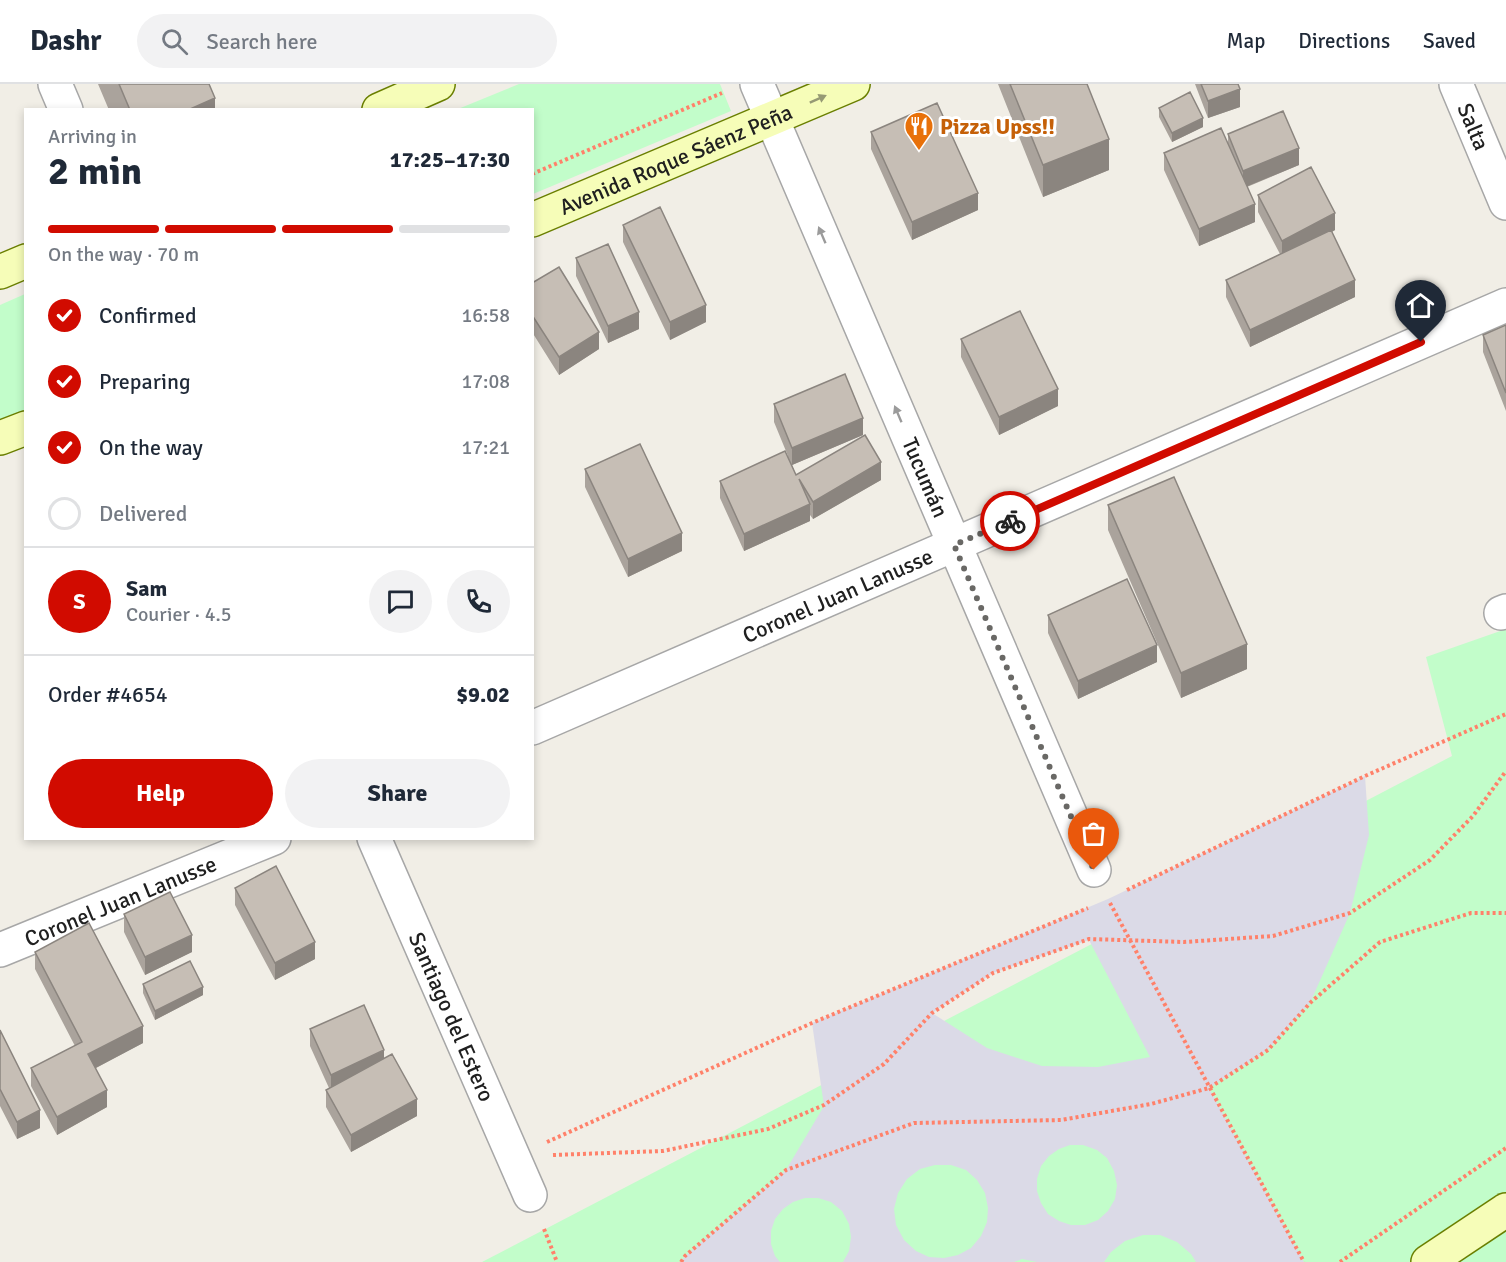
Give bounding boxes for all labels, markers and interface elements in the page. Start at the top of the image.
search box [137,14,557,68]
text: Dashr [30,24,101,58]
icon: search [158,25,191,58]
text: Search here [206,28,317,55]
text: Map [1227,28,1265,54]
text: Directions [1298,28,1390,54]
text: Saved [1423,28,1476,54]
one-way arrow [810,94,828,104]
street label: Avenida Roque Sáenz Peña [555,98,796,221]
street label: Salta [1452,99,1495,154]
restaurant icon: Pizza Upss!! [903,110,935,152]
place label: Pizza Upss!! [940,113,1055,140]
text: Arriving in [48,124,137,149]
text: 17:25–17:30 [390,146,510,173]
text: 2 min [48,147,142,195]
one-way arrow [817,225,827,243]
text: On the way · 70 m [48,242,199,267]
pin [1395,280,1446,342]
icon: home [1404,289,1437,322]
icon: check [48,299,81,332]
text: Confirmed [99,302,197,329]
text: 16:58 [461,303,510,328]
icon: check [48,365,81,398]
text: Preparing [99,368,191,395]
text: 17:08 [461,369,510,394]
one-way arrow [893,405,902,423]
icon: check [48,431,81,464]
text: On the way [99,434,203,461]
street label: Tucumán [896,434,954,522]
text: 17:21 [461,435,510,460]
courier [980,491,1040,551]
text: Delivered [99,500,187,527]
icon: bike [994,505,1027,538]
street label: Coronel Juan Lanusse [738,543,937,649]
button: chat [369,570,432,633]
button: phone [447,570,510,633]
text: Sam [126,575,167,602]
text: S [73,588,86,615]
text: Courier · 4.5 [126,602,232,627]
text: Order #4654 [48,681,168,708]
text: $9.02 [456,681,510,708]
button: Help [48,759,273,828]
button: Share [285,759,510,828]
pin [1068,808,1119,870]
icon: bag [1077,817,1110,850]
street label: Coronel Juan Lanusse [21,850,220,953]
street label: Santiago del Estero [403,928,500,1106]

